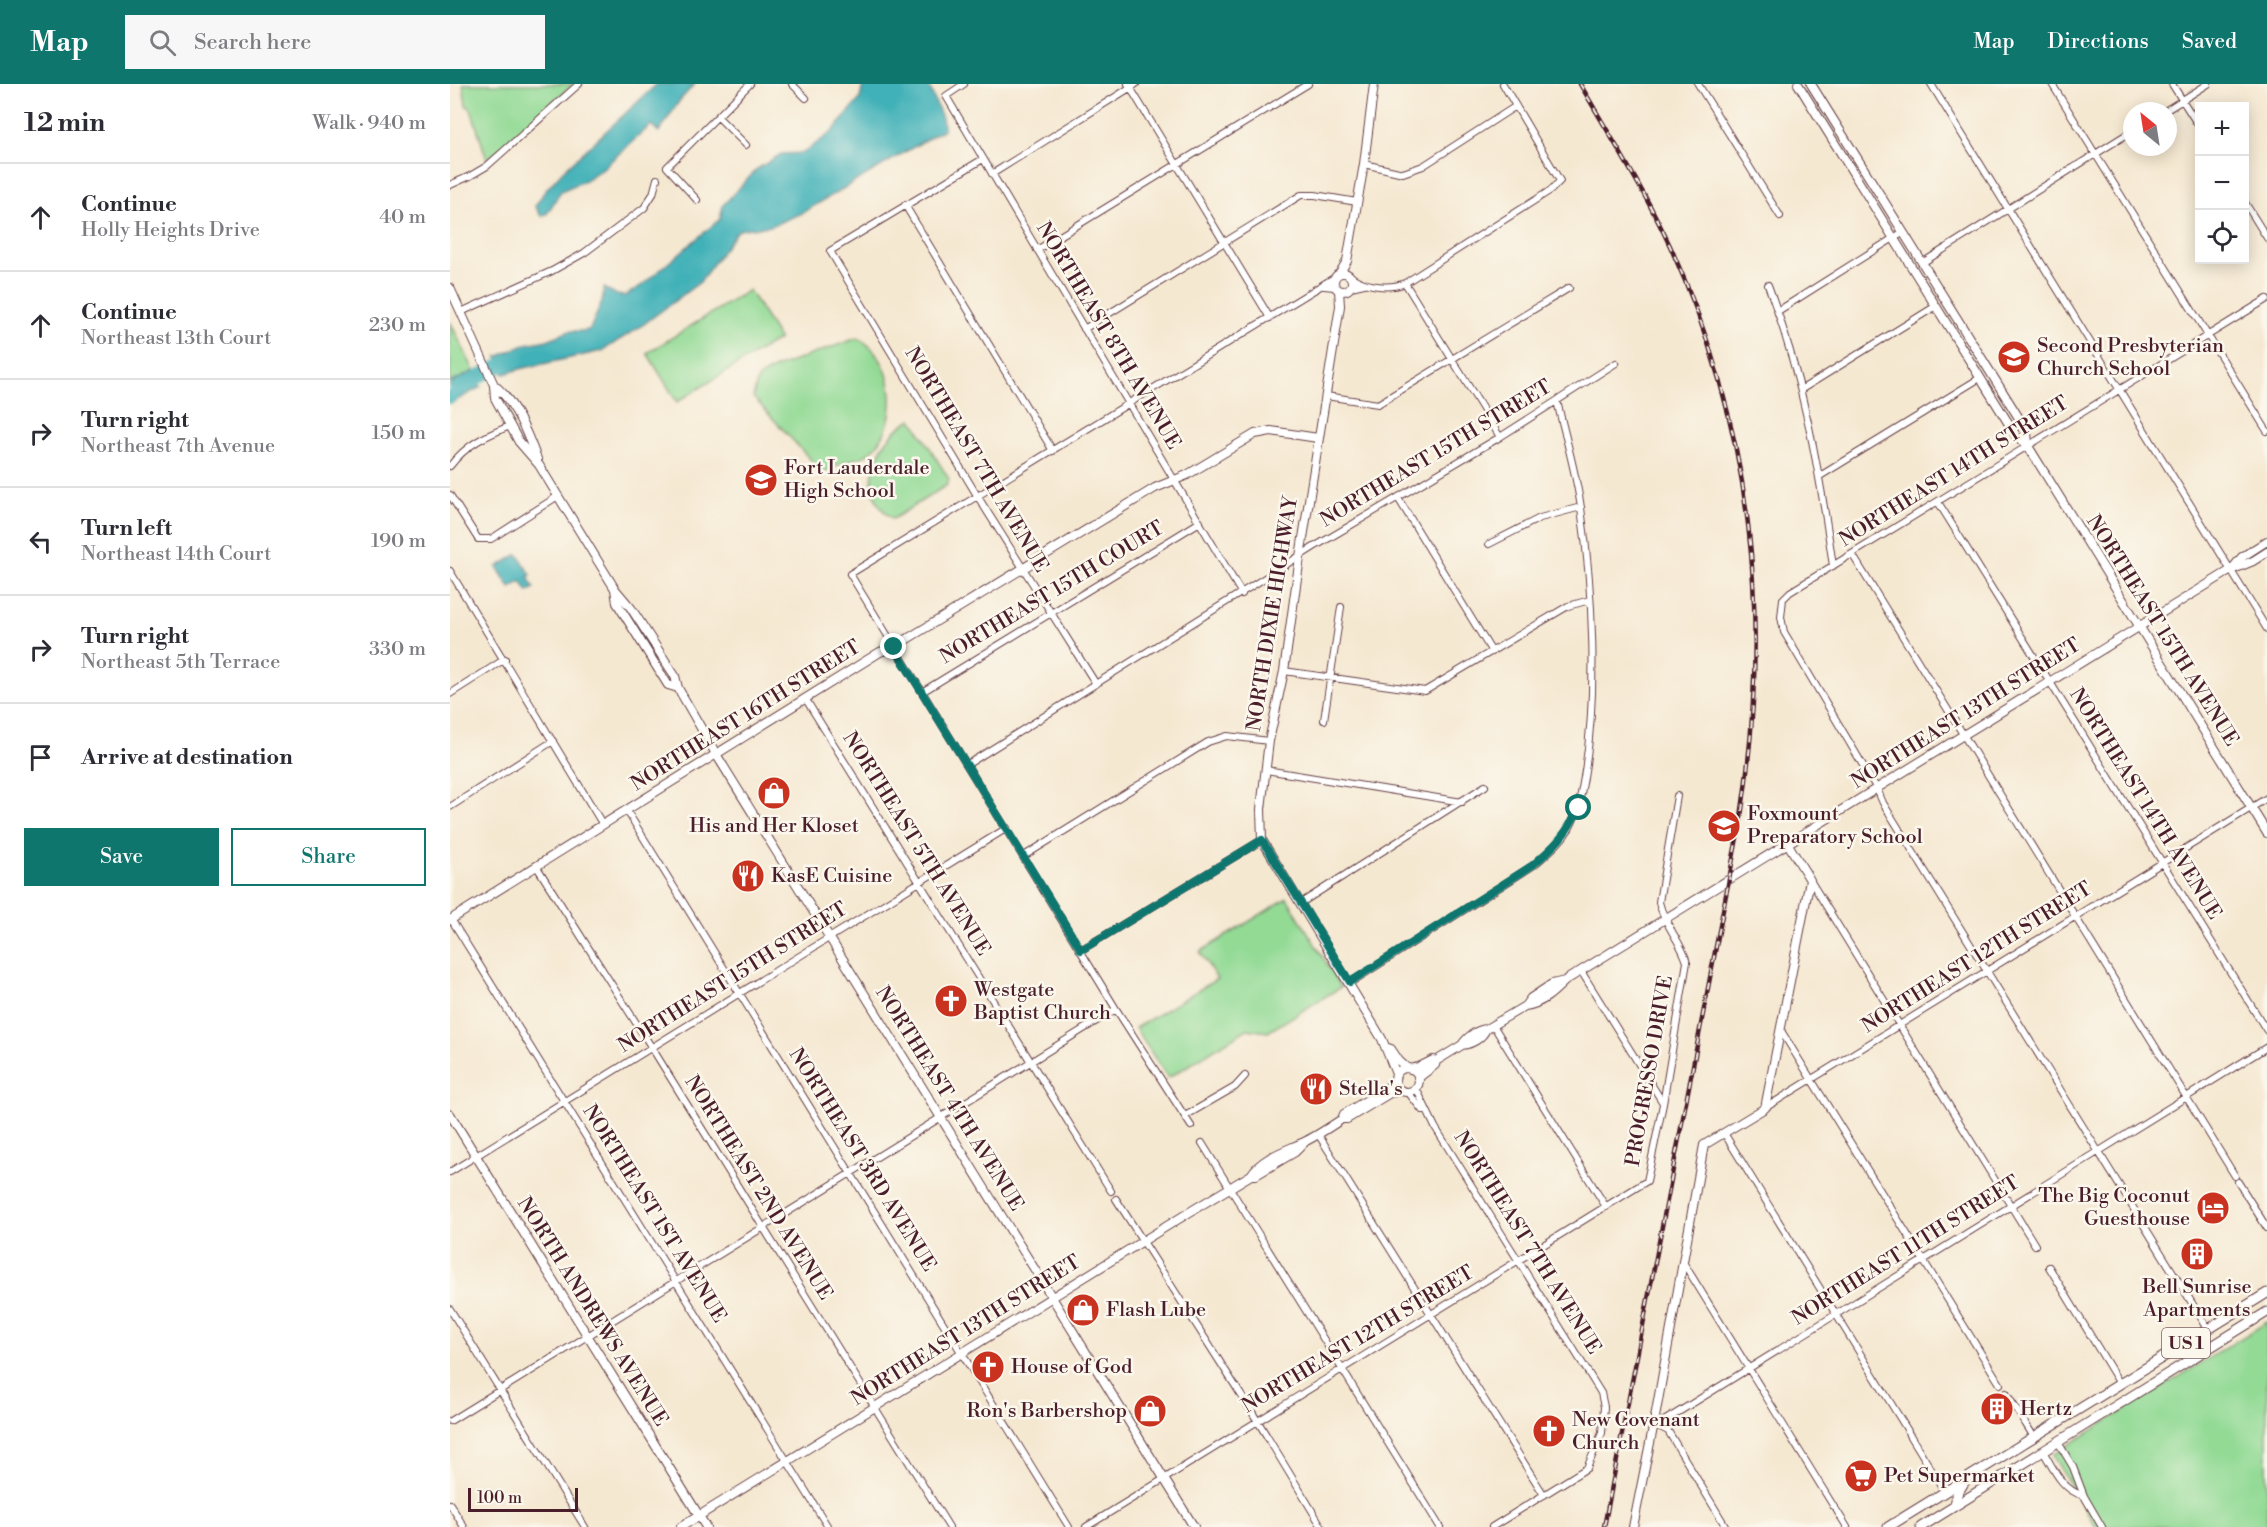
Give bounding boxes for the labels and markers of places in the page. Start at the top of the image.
place label: Second Presbyterian Church School [2037,334,2224,382]
school or university icon: Second Presbyterian Church School [1996,339,2032,375]
place label: Fort Lauderdale High School [784,456,930,504]
school or university icon: Fort Lauderdale High School [743,462,779,498]
shop icon: His and Her Kloset [756,775,792,811]
place label: Foxmount Preparatory School [1747,802,1923,850]
school or university icon: Foxmount Preparatory School [1706,808,1742,844]
place label: His and Her Kloset [689,814,859,839]
restaurant icon: KasE Cuisine [730,858,766,894]
place label: KasE Cuisine [771,864,892,889]
place label: Westgate Baptist Church [973,978,1111,1026]
church icon: Westgate Baptist Church [933,983,969,1019]
restaurant icon: Stella's [1298,1071,1334,1107]
place label: Stella's [1339,1077,1403,1102]
place label: The Big Coconut Guesthouse [2038,1184,2190,1232]
hotel icon: The Big Coconut Guesthouse [2195,1190,2231,1226]
building icon: Bell Sunrise Apartments [2179,1236,2215,1272]
place label: Bell Sunrise Apartments [2141,1275,2252,1323]
shop icon: Flash Lube [1065,1292,1101,1328]
place label: Flash Lube [1106,1298,1206,1323]
church icon: House of God [970,1349,1006,1385]
place label: House of God [1011,1355,1133,1380]
building icon: Hertz [1979,1391,2015,1427]
shop icon: Ron's Barbershop [1132,1393,1168,1429]
place label: Hertz [2020,1397,2072,1422]
place label: Ron's Barbershop [967,1399,1127,1424]
place label: New Covenant Church [1572,1408,1700,1456]
church icon: New Covenant Church [1531,1413,1567,1449]
supermarket icon: Pet Supermarket [1843,1458,1879,1494]
place label: Pet Supermarket [1884,1464,2035,1489]

